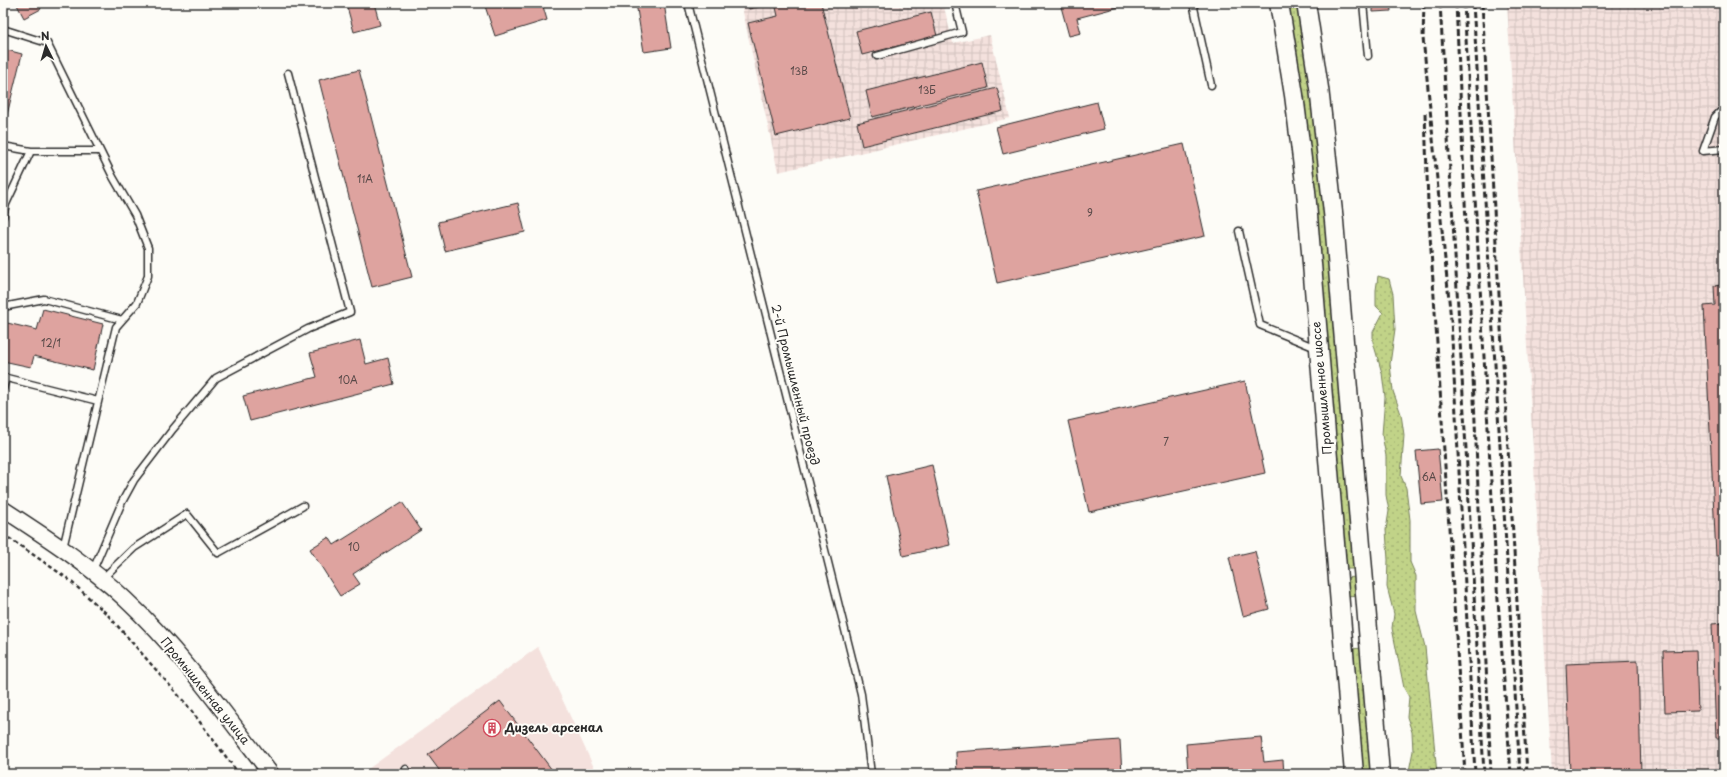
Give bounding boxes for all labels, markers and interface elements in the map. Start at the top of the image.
north arrow [26,26,66,66]
text: N [40,27,50,44]
house number: 13В [790,63,808,78]
house number: 13Б [918,82,936,97]
house number: 11А [357,171,373,186]
house number: 9 [1087,205,1093,220]
street label: 2-й Промышленный проезд [767,302,825,467]
street label: Промышленное шоссе [1306,321,1336,455]
house number: 12/1 [41,335,61,350]
house number: 10А [338,372,358,387]
house number: 7 [1163,434,1169,449]
house number: 6А [1422,469,1437,484]
house number: 10 [348,539,360,554]
street label: Промышленная улица [157,633,255,748]
building icon: Дизель арсенал [482,718,502,738]
place label: Дизель арсенал [504,718,603,736]

